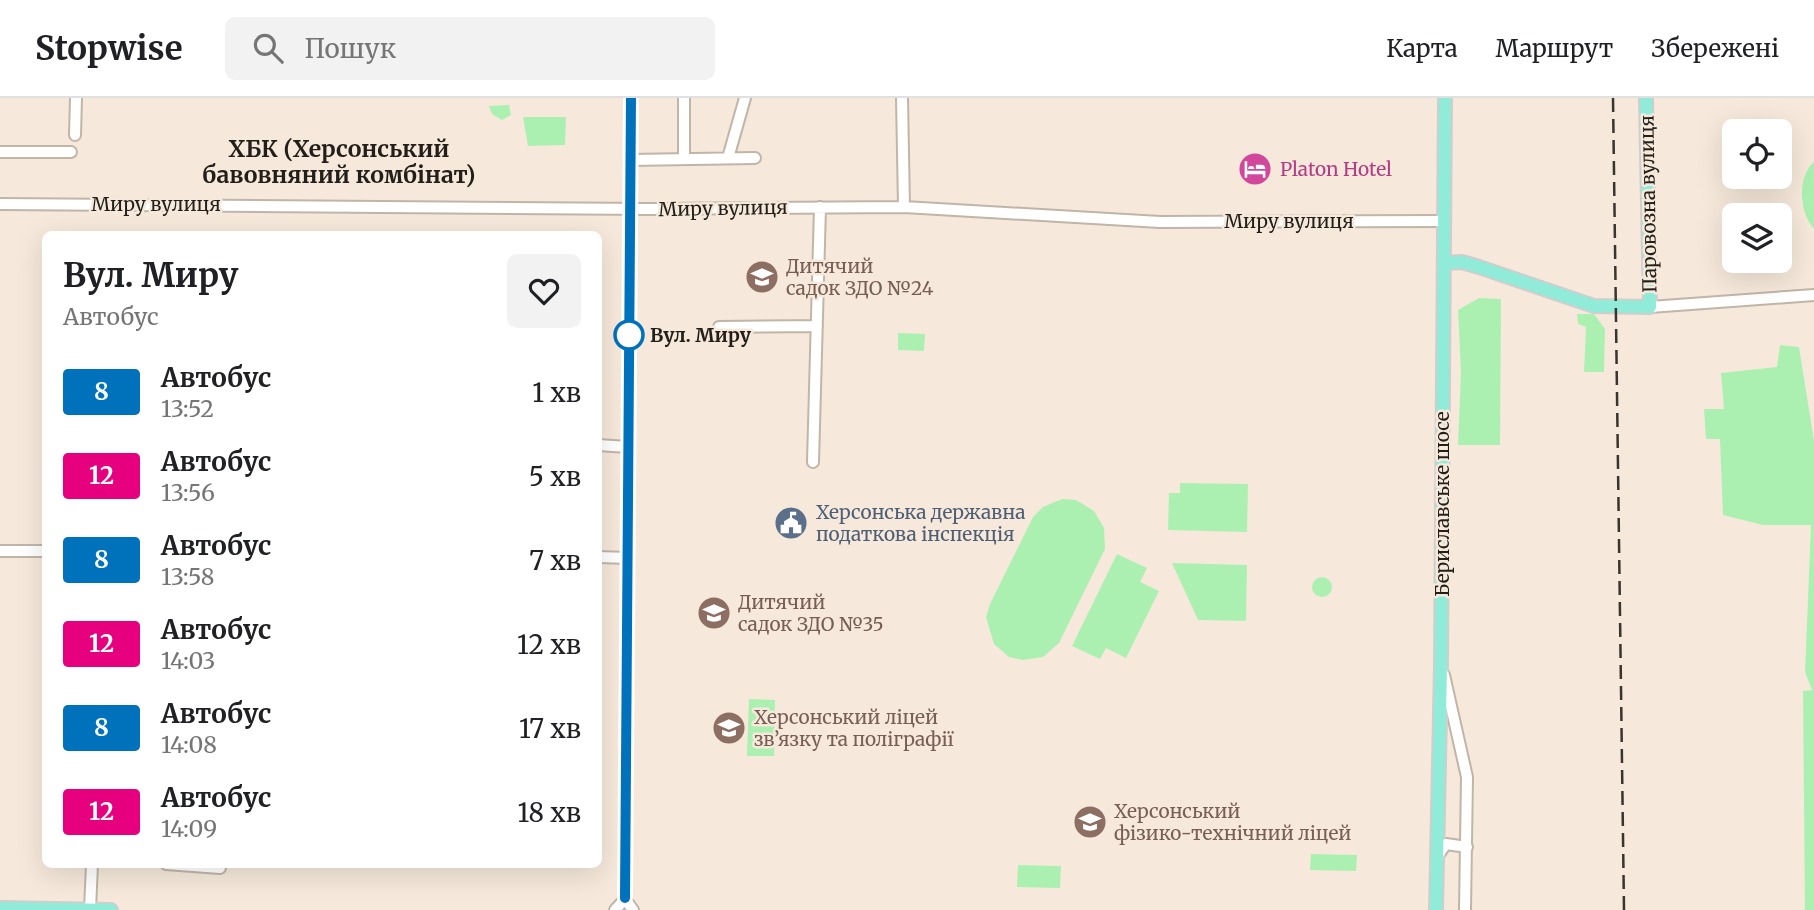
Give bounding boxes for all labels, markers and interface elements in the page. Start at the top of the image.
search box [225,17,715,80]
text: Stopwise [35,28,183,69]
icon: search [249,29,287,67]
text: Пошук [305,32,396,65]
text: Карта [1386,33,1458,64]
text: Маршрут [1496,33,1613,64]
text: Збережені [1651,33,1779,64]
street label: Паровозна вулиця [1634,115,1662,293]
map controls [1722,119,1792,273]
button: locate [1722,119,1792,189]
district label: ХБК (Херсонський бавовняний комбінат) [203,134,475,189]
hotel icon: Platon Hotel [1236,150,1274,188]
place label: Platon Hotel [1280,157,1392,181]
street label: Миру вулиця [91,192,221,216]
street label: Миру вулиця [658,195,788,221]
button: layers [1722,203,1792,273]
street label: Миру вулиця [1224,209,1354,233]
button: heart [507,254,581,328]
place label: Дитячий садок ЗДО №24 [786,254,934,300]
text: Вул. Миру [63,255,238,296]
school or university icon: Дитячий садок ЗДО №24 [743,258,781,296]
text: Автобус [63,302,159,331]
marker: Вул. Миру [614,320,644,350]
place label: Вул. Миру [650,323,752,347]
text: Автобус [161,361,271,394]
text: 8 [94,376,109,407]
text: 1 хв [532,376,581,409]
text: 13:52 [161,394,214,423]
street label: Бериславське шосе [1430,411,1454,597]
text: Автобус [161,445,271,478]
text: 12 [89,460,114,491]
text: 5 хв [529,460,581,493]
text: 13:56 [161,478,215,507]
place label: Херсонська державна податкова інспекція [816,500,1025,546]
public building icon: Херсонська державна податкова інспекція [772,504,810,542]
text: Автобус [161,529,271,562]
text: 8 [94,544,109,575]
text: 7 хв [529,544,581,577]
text: 13:58 [161,562,215,591]
place label: Дитячий садок ЗДО №35 [738,590,884,636]
school or university icon: Дитячий садок ЗДО №35 [695,594,733,632]
text: Автобус [161,613,271,646]
text: 12 [89,628,114,659]
text: 12 хв [517,628,581,661]
text: 14:03 [161,646,215,675]
text: Автобус [161,697,271,730]
place label: Херсонський ліцей зв’язку та поліграфії [754,705,955,751]
school or university icon: Херсонський ліцей зв’язку та поліграфії [710,709,748,747]
text: 8 [94,712,109,743]
text: 17 хв [519,712,581,745]
text: 14:08 [161,730,217,759]
text: Автобус [161,781,271,814]
text: 12 [89,796,114,827]
text: 18 хв [518,796,581,829]
place label: Херсонський фізико-технічний ліцей [1114,799,1351,845]
school or university icon: Херсонський фізико-технічний ліцей [1071,803,1109,841]
text: 14:09 [161,814,217,843]

